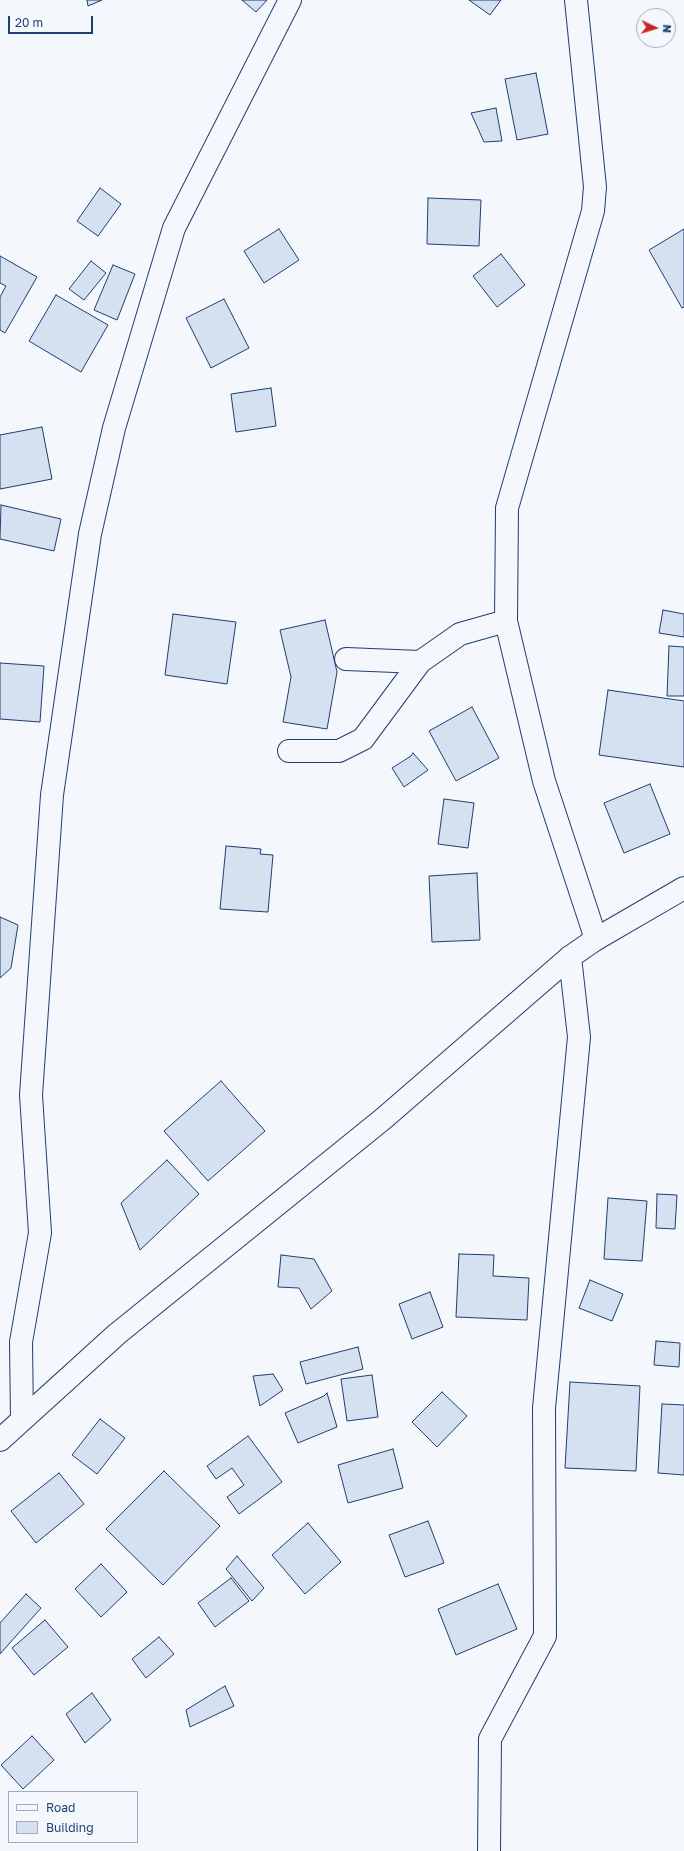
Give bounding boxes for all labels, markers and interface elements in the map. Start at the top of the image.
scale bar [10,8,95,34]
north arrow [636,8,676,48]
text: 20 m [15,15,43,30]
text: N [661,24,674,33]
legend [8,1791,138,1843]
text: Road [46,1800,75,1815]
text: Building [46,1820,94,1835]

